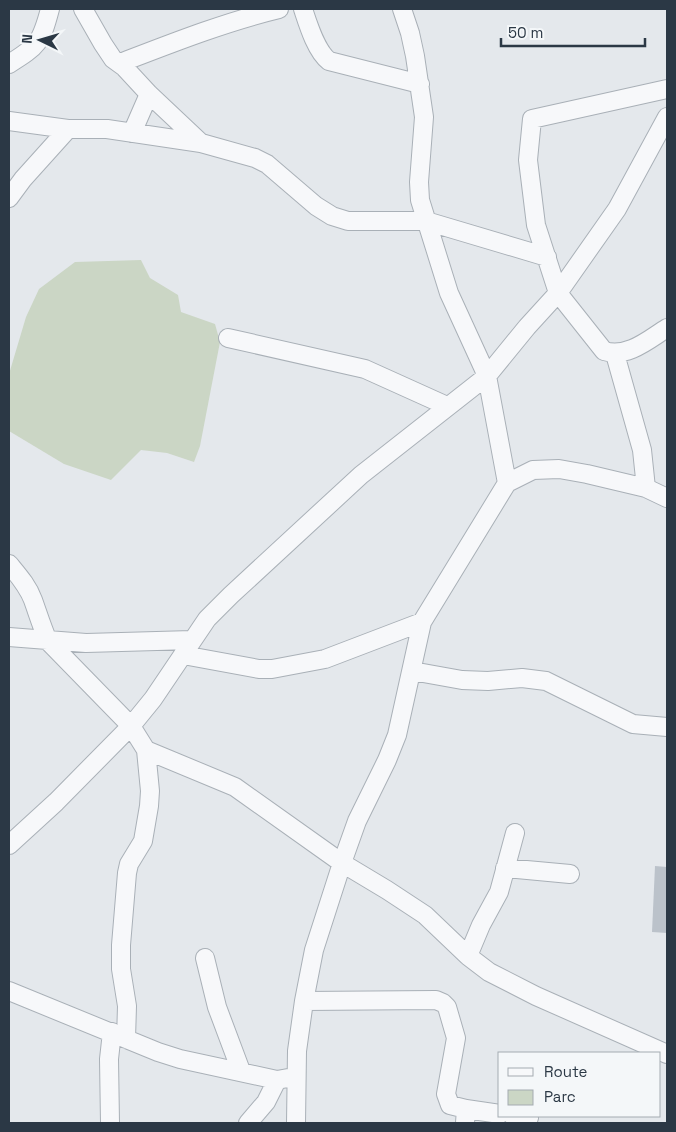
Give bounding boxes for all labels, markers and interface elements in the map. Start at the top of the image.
north arrow [15,15,65,65]
scale bar [501,15,645,47]
text: 50 m [508,23,543,42]
text: N [18,33,36,44]
legend [498,1052,661,1117]
text: Route [544,1062,588,1081]
text: Parc [544,1087,576,1106]

